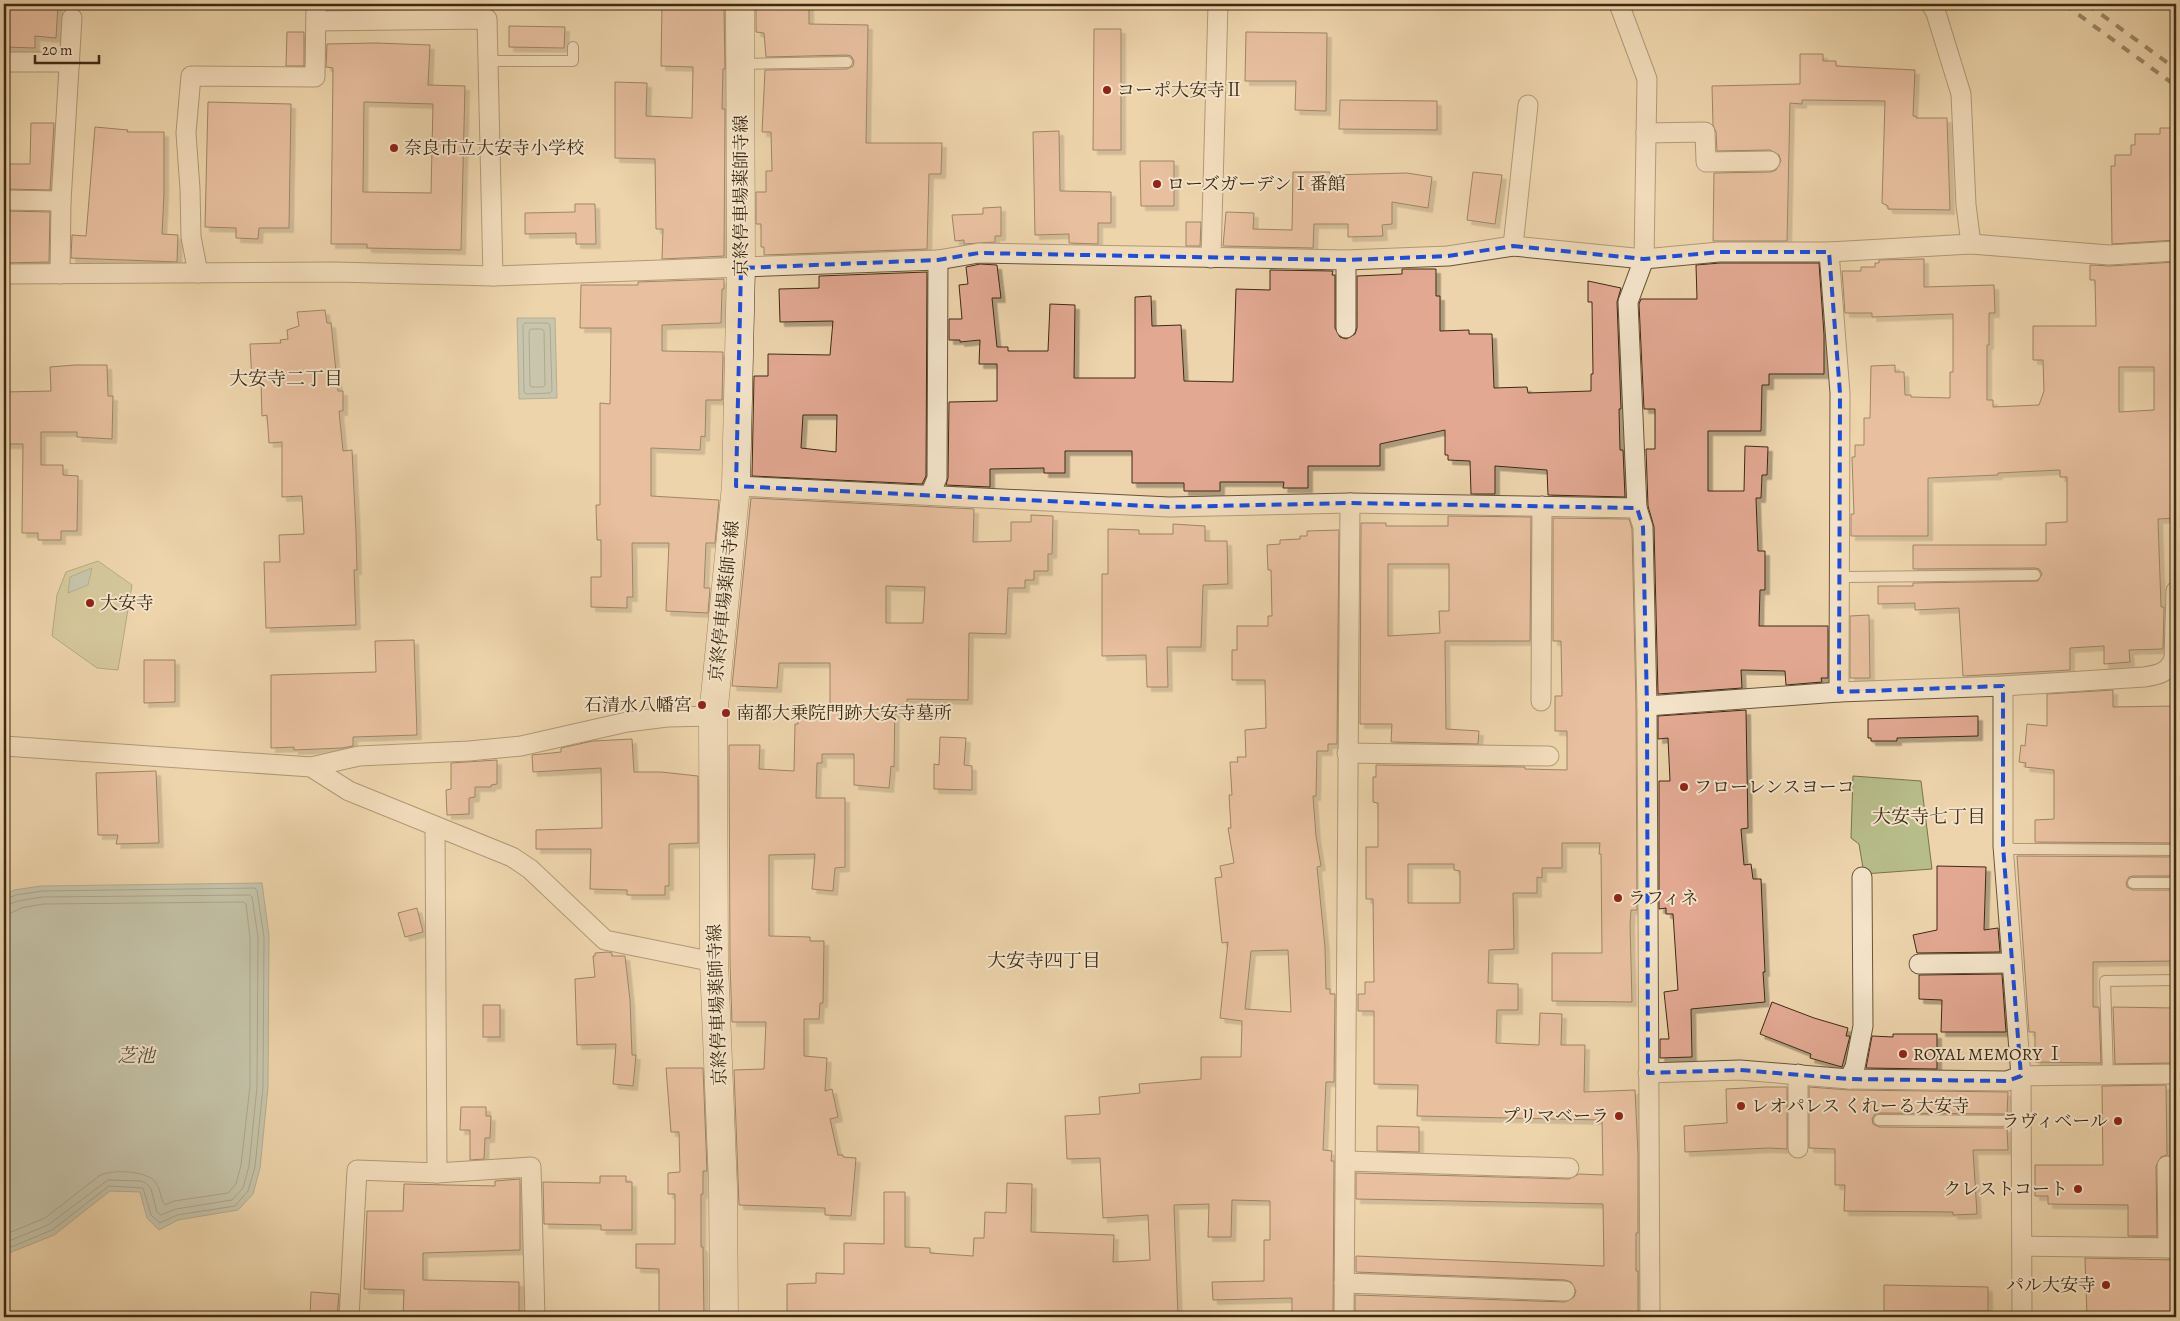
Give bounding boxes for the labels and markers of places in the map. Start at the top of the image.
place label: コーポ大安寺Ⅱ [1117,78,1243,102]
marker: コーポ大安寺Ⅱ [1101,84,1113,96]
place label: 奈良市立大安寺小学校 [404,136,584,160]
marker: 奈良市立大安寺小学校 [388,142,400,154]
place label: ローズガーデンⅠ番館 [1167,172,1346,196]
marker: ローズガーデンⅠ番館 [1151,178,1163,190]
place label: 大安寺 [100,591,154,615]
marker: 大安寺 [84,597,96,609]
place label: 石清水八幡宮 [584,693,692,717]
marker: 石清水八幡宮 [696,699,708,711]
place label: 南都大乗院門跡大安寺墓所 [736,701,952,725]
marker: 南都大乗院門跡大安寺墓所 [720,707,732,719]
place label: フローレンスヨーコ [1694,775,1855,799]
marker: フローレンスヨーコ [1678,781,1690,793]
place label: ラフィネ [1628,886,1699,910]
marker: ラフィネ [1612,892,1624,904]
place label: ROYAL MEMORY Ⅰ [1913,1042,2064,1066]
marker: ROYAL MEMORY Ⅰ [1897,1048,1909,1060]
place label: レオパレス くれーる大安寺 [1751,1094,1970,1118]
marker: レオパレス くれーる大安寺 [1735,1100,1747,1112]
place label: プリマベーラ [1502,1104,1609,1128]
place label: ラヴィベール [2001,1109,2108,1133]
marker: プリマベーラ [1613,1110,1625,1122]
marker: ラヴィベール [2112,1115,2124,1127]
place label: クレストコート [1943,1177,2068,1201]
marker: クレストコート [2072,1183,2084,1195]
place label: パル大安寺 [2006,1273,2096,1297]
marker: パル大安寺 [2100,1279,2112,1291]

